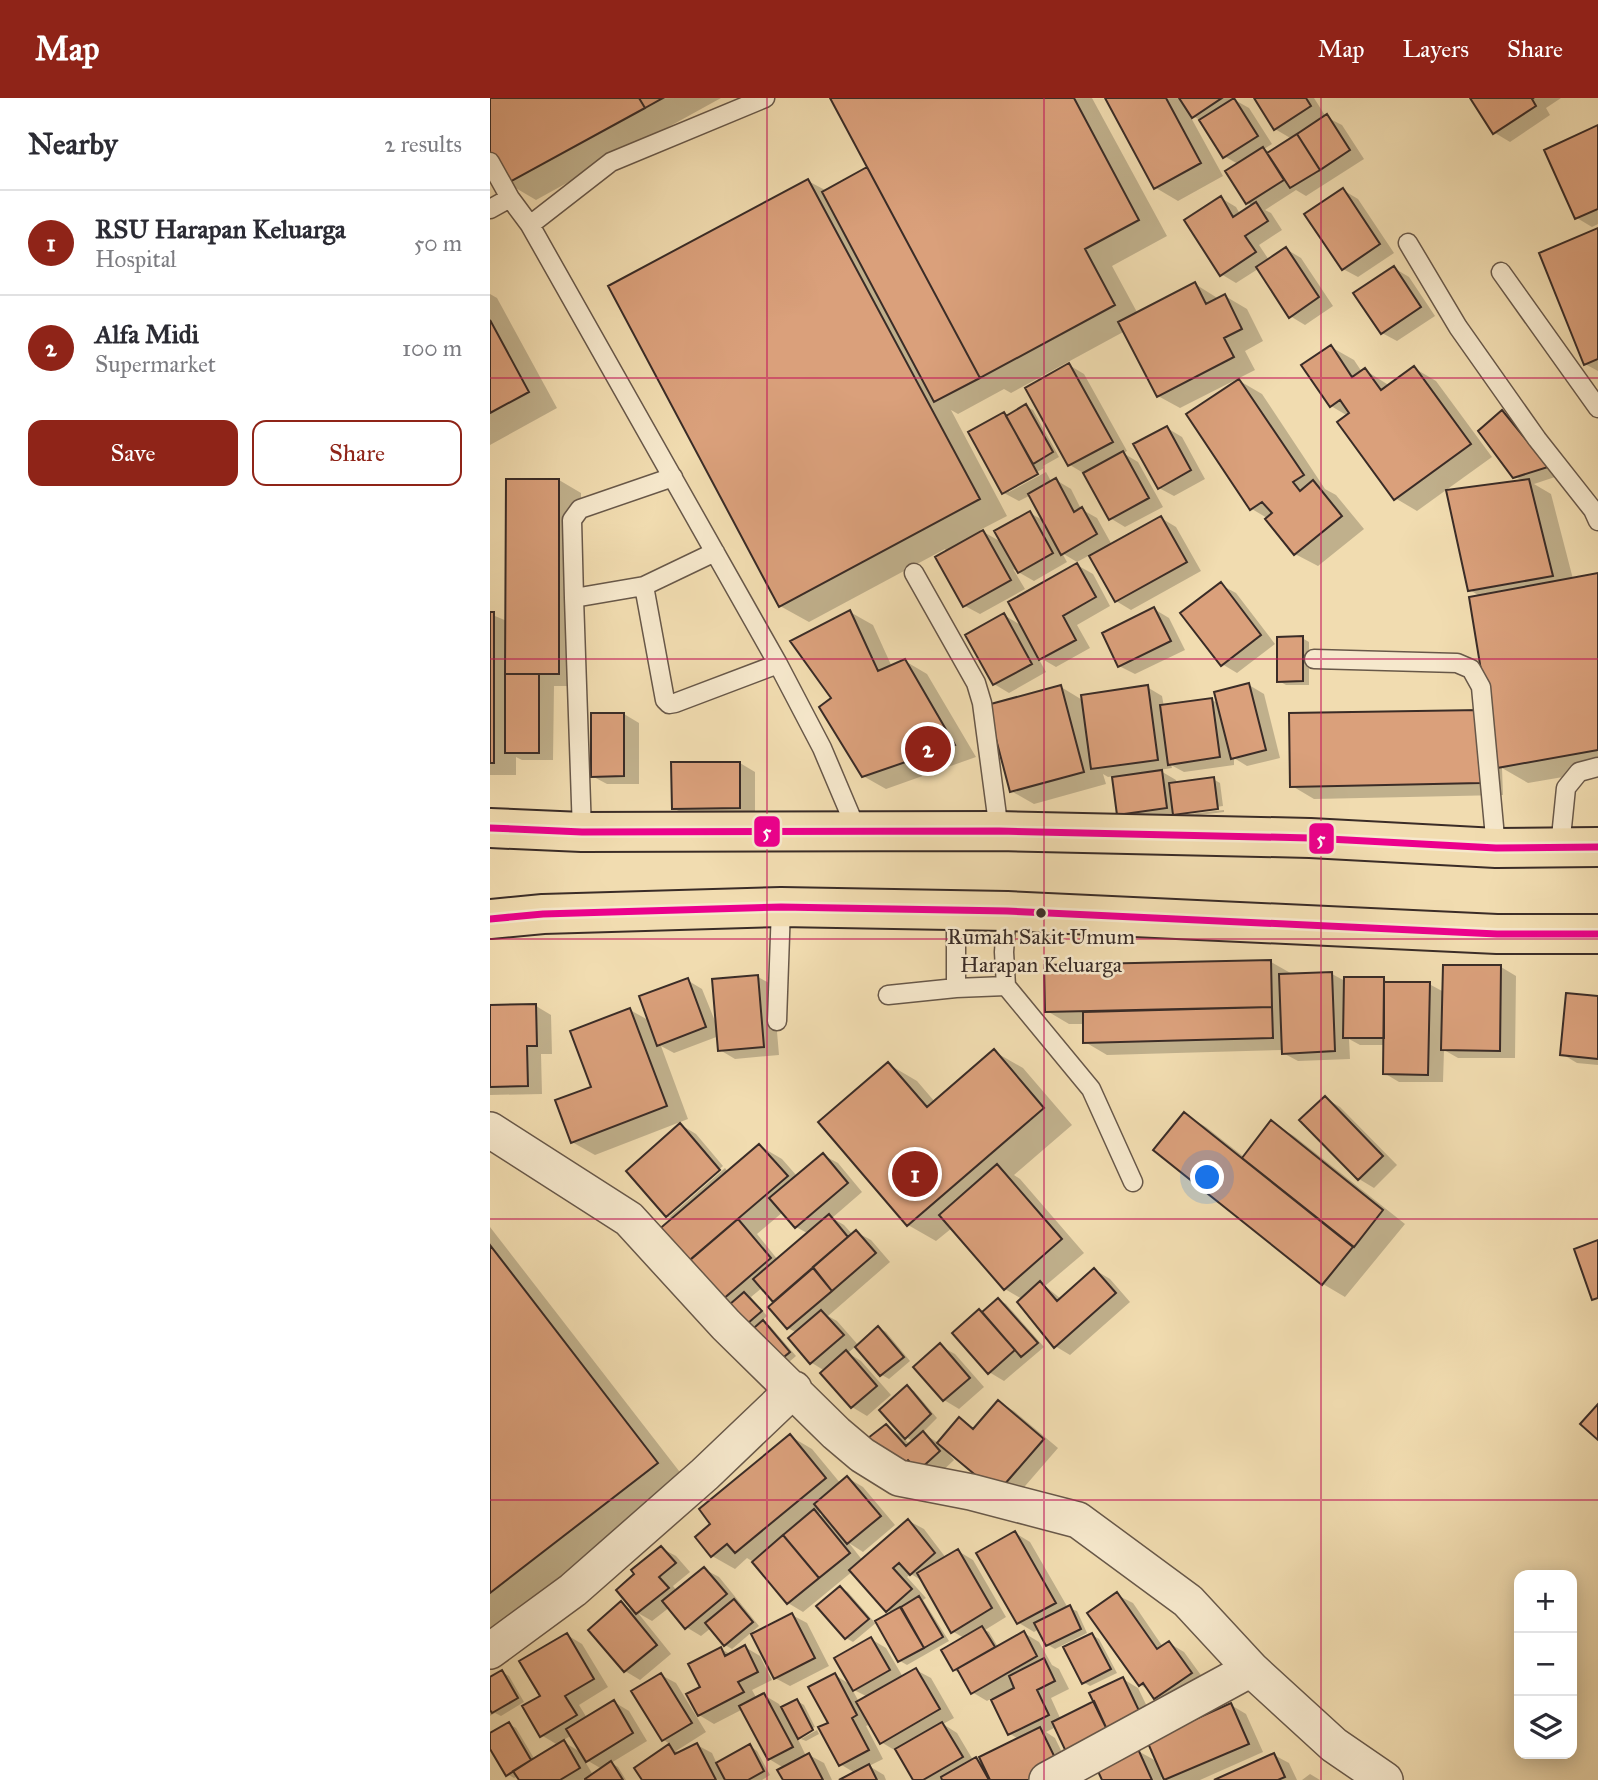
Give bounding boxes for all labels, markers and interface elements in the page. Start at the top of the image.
text: Map [35,29,99,69]
text: Map [1318,34,1365,64]
text: Layers [1403,34,1469,64]
text: Share [1507,34,1563,64]
text: Nearby [28,126,118,162]
text: 2 results [384,130,462,158]
text: RSU Harapan Keluarga [95,213,346,245]
text: 1 [46,229,56,257]
text: 50 m [414,229,462,257]
text: Hospital [95,245,177,273]
text: Alfa Midi [95,318,199,350]
text: 2 [45,334,57,362]
text: 100 m [402,334,462,362]
text: Supermarket [95,350,216,378]
button: Save [28,420,238,486]
button: Share [252,420,462,486]
pin: 2 [905,723,951,775]
line badge: 5 [753,815,781,848]
text: 5 [763,820,772,843]
line badge: 5 [1308,822,1335,855]
text: 5 [1317,827,1326,850]
marker: Rumah Sakit Umum Harapan Keluarga [1034,906,1048,920]
place label: Rumah Sakit Umum Harapan Keluarga [947,923,1135,978]
pin: 1 [892,1148,938,1200]
your location [1190,1160,1224,1194]
map controls [1514,1570,1577,1759]
button: + [1514,1570,1577,1633]
button: − [1514,1633,1577,1696]
button: layers [1514,1696,1577,1759]

